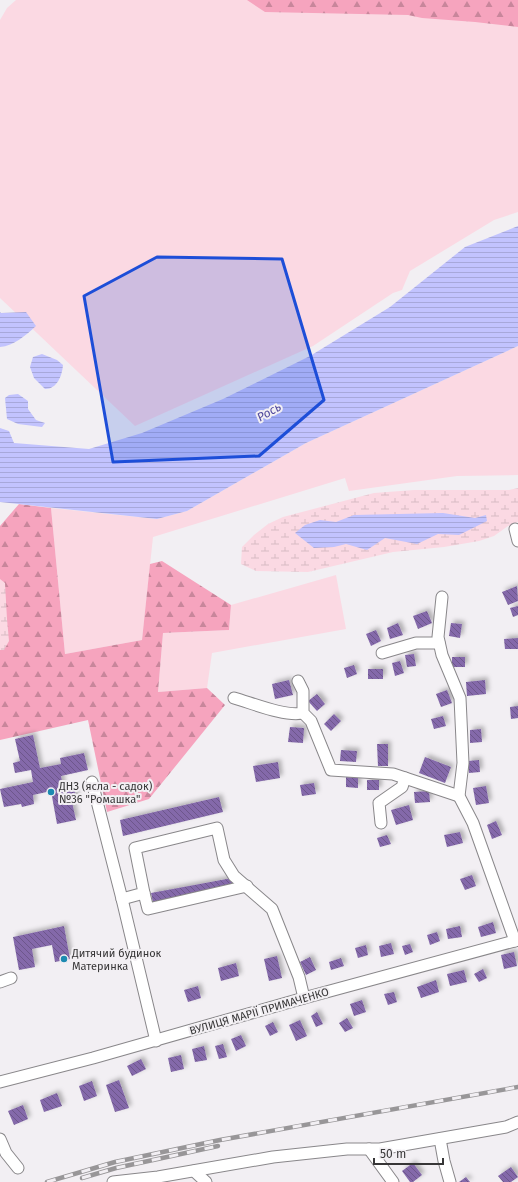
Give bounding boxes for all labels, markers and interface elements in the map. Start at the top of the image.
water label: Рось [255,400,283,424]
place label: ДНЗ (ясла - садок) №36 "Ромашка" [58,780,153,806]
marker: ДНЗ (ясла - садок) №36 "Ромашка" [46,787,56,797]
place label: Дитячий будинок Материнка [71,947,162,973]
marker: Дитячий будинок Материнка [59,954,69,964]
street label: ВУЛИЦЯ МАРІЇ ПРИМАЧЕНКО [188,984,330,1038]
scale bar [374,1140,443,1166]
text: 50 m [380,1147,406,1161]

